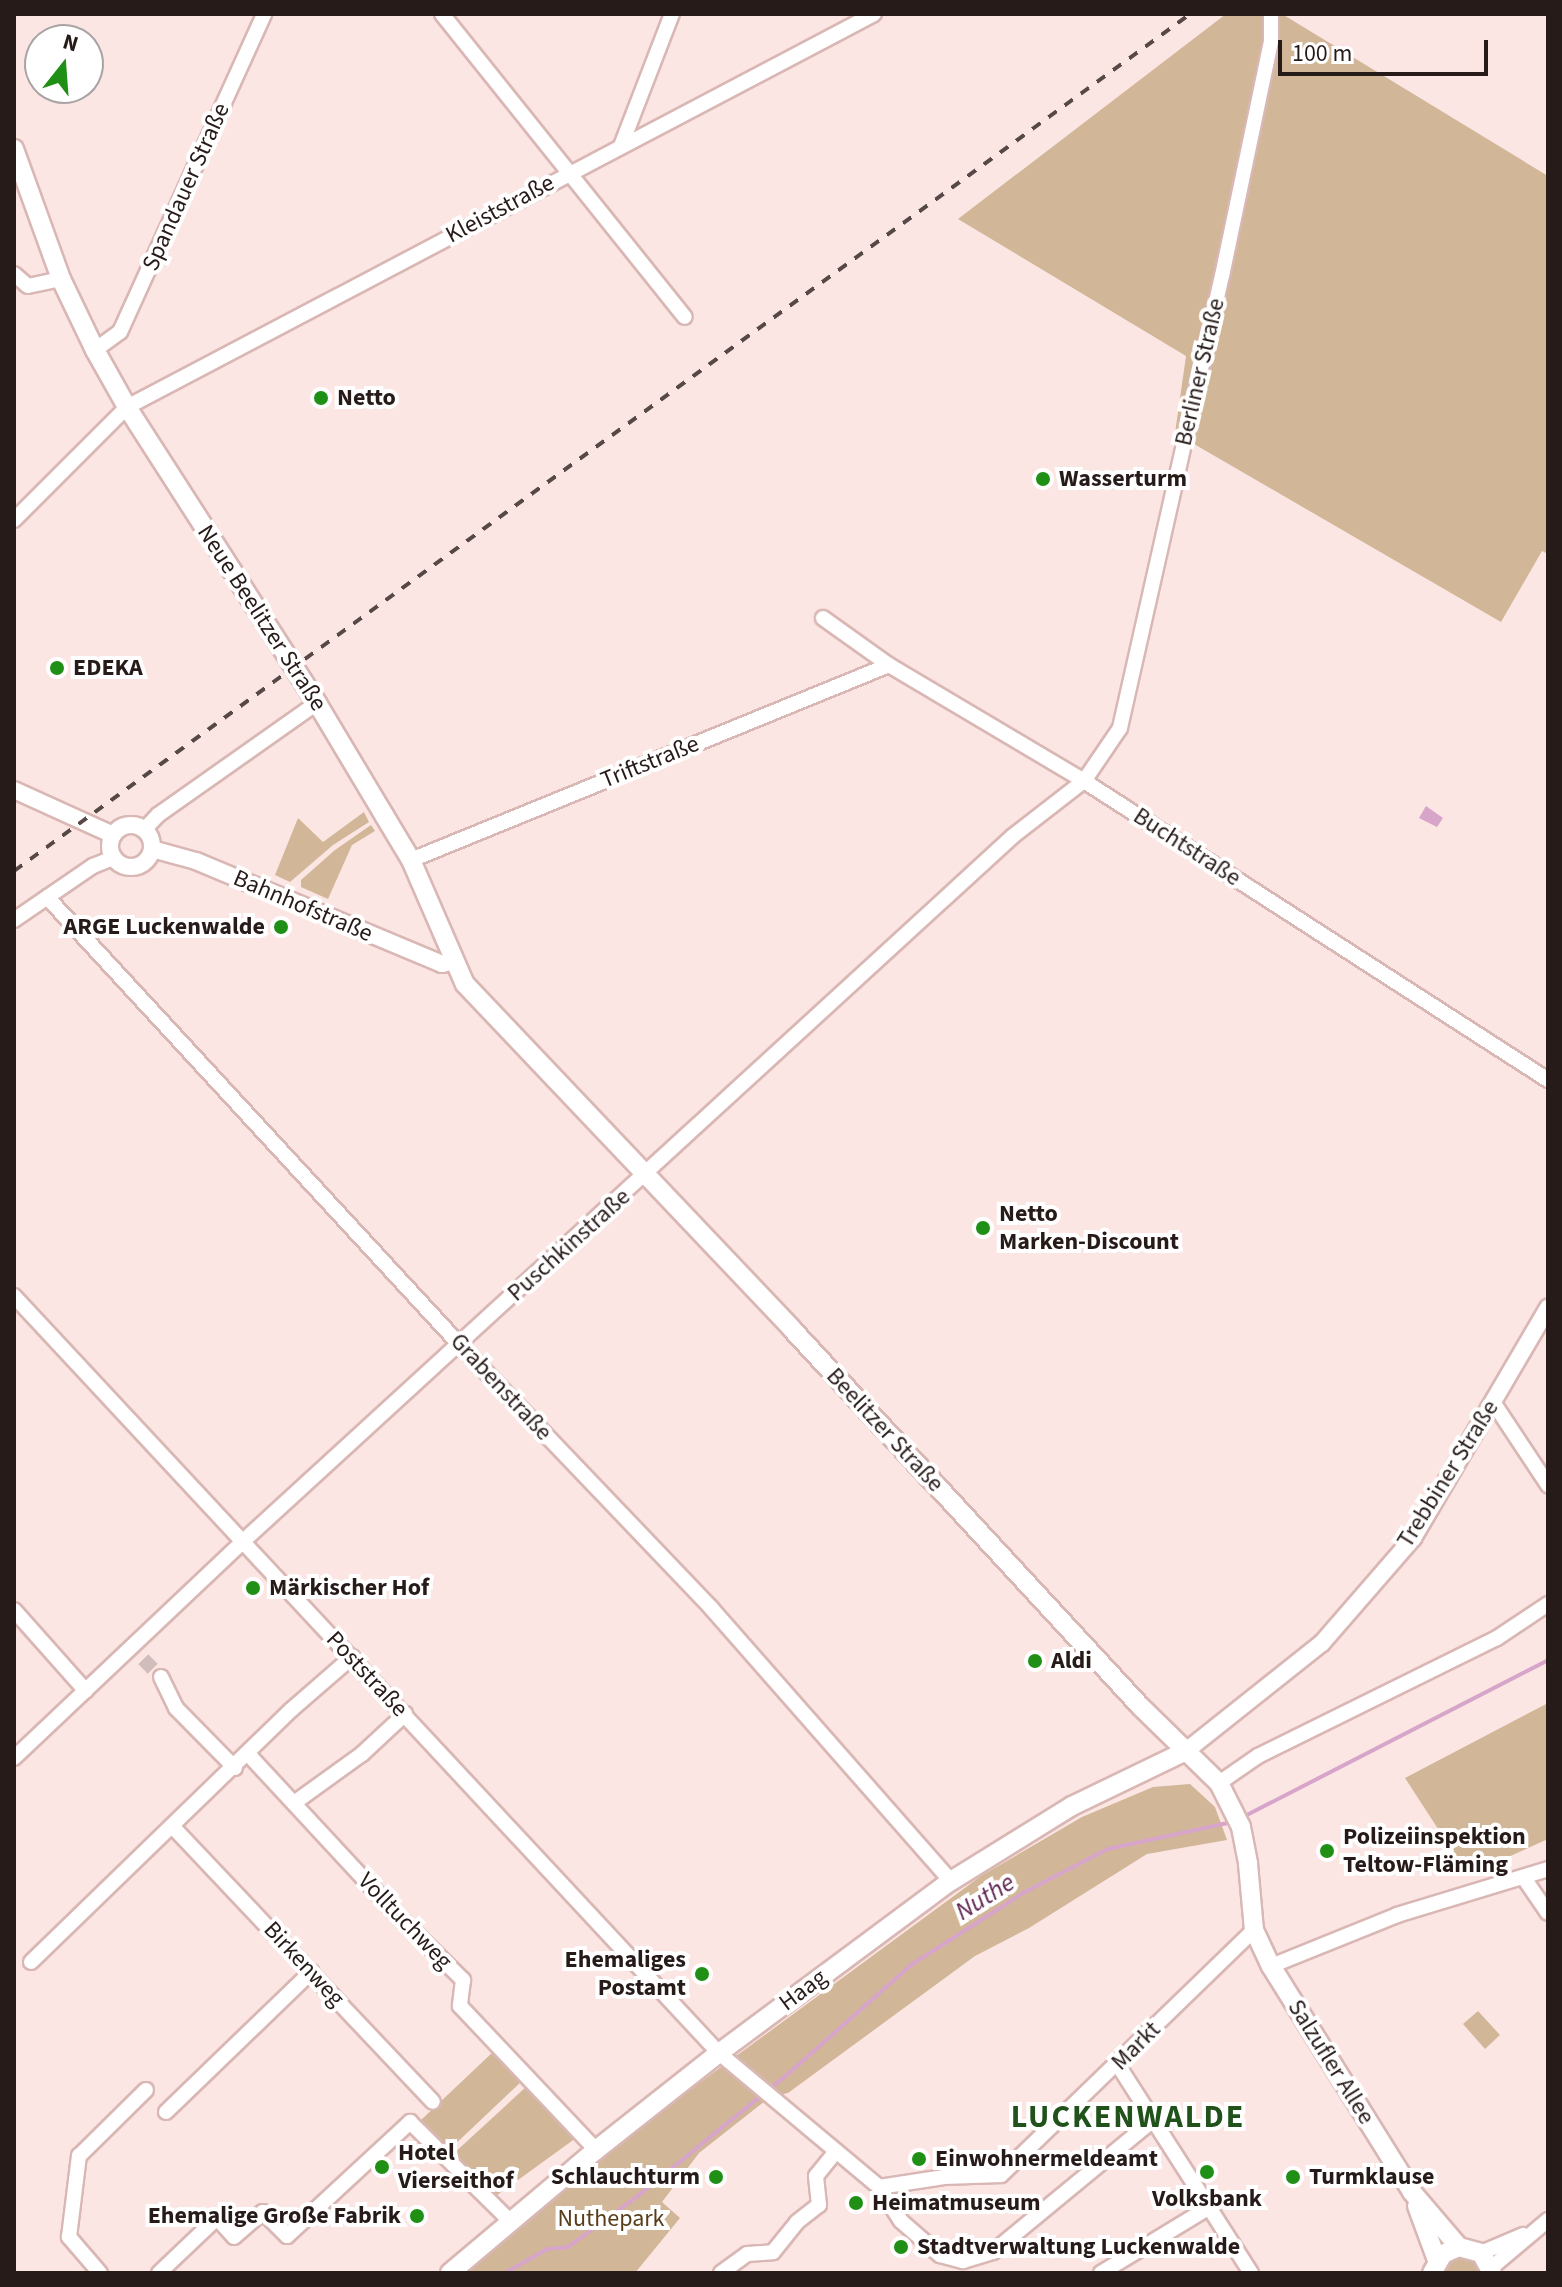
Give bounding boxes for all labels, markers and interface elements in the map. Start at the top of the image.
north arrow [24,24,104,104]
scale bar [1282,24,1492,74]
text: N [59,26,82,60]
text: 100 m [1292,36,1352,71]
street label: Spandauer Straße [136,99,236,275]
street label: Kleiststraße [441,168,559,250]
street label: Berliner Straße [1169,295,1231,449]
place label: Netto [337,384,396,412]
marker: Netto [312,389,330,407]
place label: Wasserturm [1059,465,1187,493]
marker: Wasserturm [1034,470,1052,488]
street label: Neue Beelitzer Straße [191,520,333,716]
place label: EDEKA [73,654,143,682]
marker: EDEKA [48,659,66,677]
street label: Triftstraße [597,729,703,795]
street label: Buchtstraße [1128,802,1246,892]
street label: Bahnhofstraße [229,864,377,948]
place label: ARGE Luckenwalde [63,913,265,941]
marker: ARGE Luckenwalde [272,918,290,936]
street label: Puschkinstraße [502,1182,636,1308]
place label: Netto Marken-Discount [999,1200,1179,1256]
marker: Netto Marken-Discount [974,1219,992,1237]
street label: Grabenstraße [444,1327,558,1447]
street label: Beelitzer Straße [820,1362,950,1498]
street label: Trebbiner Straße [1391,1395,1505,1553]
place label: Märkischer Hof [269,1574,429,1602]
marker: Märkischer Hof [244,1579,262,1597]
street label: Poststraße [320,1625,414,1723]
place label: Aldi [1051,1647,1092,1675]
marker: Aldi [1026,1652,1044,1670]
place label: Polizeiinspektion Teltow-Fläming [1343,1823,1526,1879]
marker: Polizeiinspektion Teltow-Fläming [1318,1842,1336,1860]
street label: Volltuchweg [352,1867,458,1975]
water label: Nuthe [950,1867,1020,1927]
street label: Birkenweg [257,1916,351,2012]
place label: Ehemaliges Postamt [565,1946,686,2002]
street label: Haag [774,1963,832,2017]
marker: Ehemaliges Postamt [693,1965,711,1983]
street label: Salzufler Allee [1281,1994,1381,2130]
street label: Markt [1106,2016,1166,2076]
district label: LUCKENWALDE [1011,2098,1245,2136]
place label: Hotel Vierseithof [398,2139,514,2195]
place label: Einwohnermeldeamt [935,2145,1158,2173]
marker: Einwohnermeldeamt [910,2150,928,2168]
marker: Hotel Vierseithof [373,2158,391,2176]
place label: Schlauchturm [551,2163,700,2191]
marker: Volksbank [1198,2163,1216,2181]
place label: Turmklause [1309,2163,1434,2191]
marker: Schlauchturm [707,2168,725,2186]
marker: Turmklause [1284,2168,1302,2186]
place label: Volksbank [1152,2185,1262,2213]
place label: Heimatmuseum [872,2189,1041,2217]
marker: Heimatmuseum [847,2194,865,2212]
place label: Ehemalige Große Fabrik [148,2202,401,2230]
park label: Nuthepark [558,2205,664,2233]
marker: Ehemalige Große Fabrik [408,2207,426,2225]
place label: Stadtverwaltung Luckenwalde [917,2233,1240,2261]
marker: Stadtverwaltung Luckenwalde [892,2238,910,2256]

